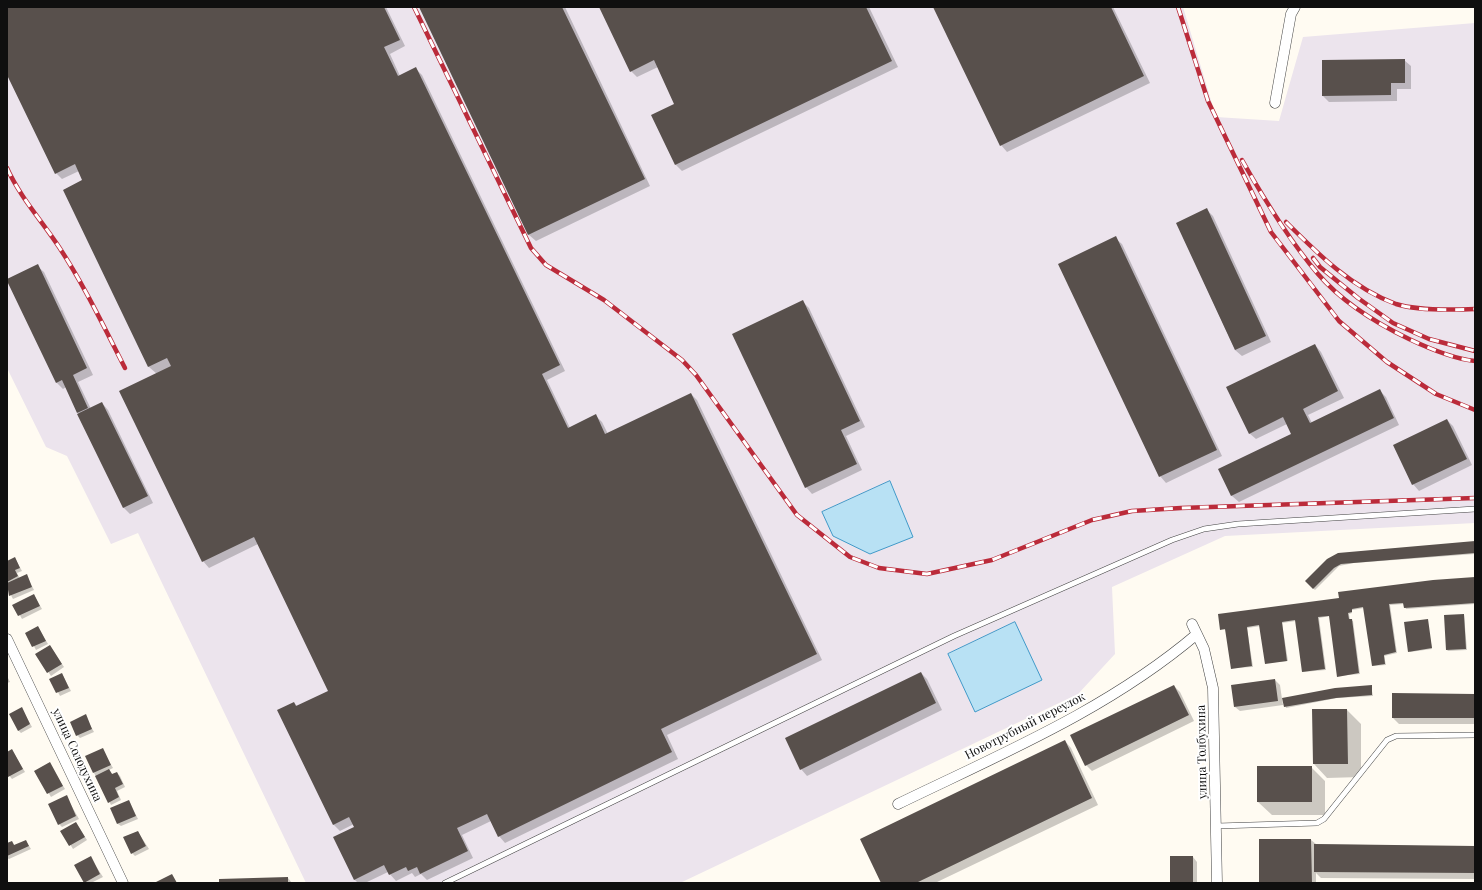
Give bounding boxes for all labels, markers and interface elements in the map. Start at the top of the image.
street label: Новотрубный переулок [962,689,1088,763]
street label: улица Толбухина [1194,705,1210,799]
street label: улица Солодухина [49,706,105,804]

